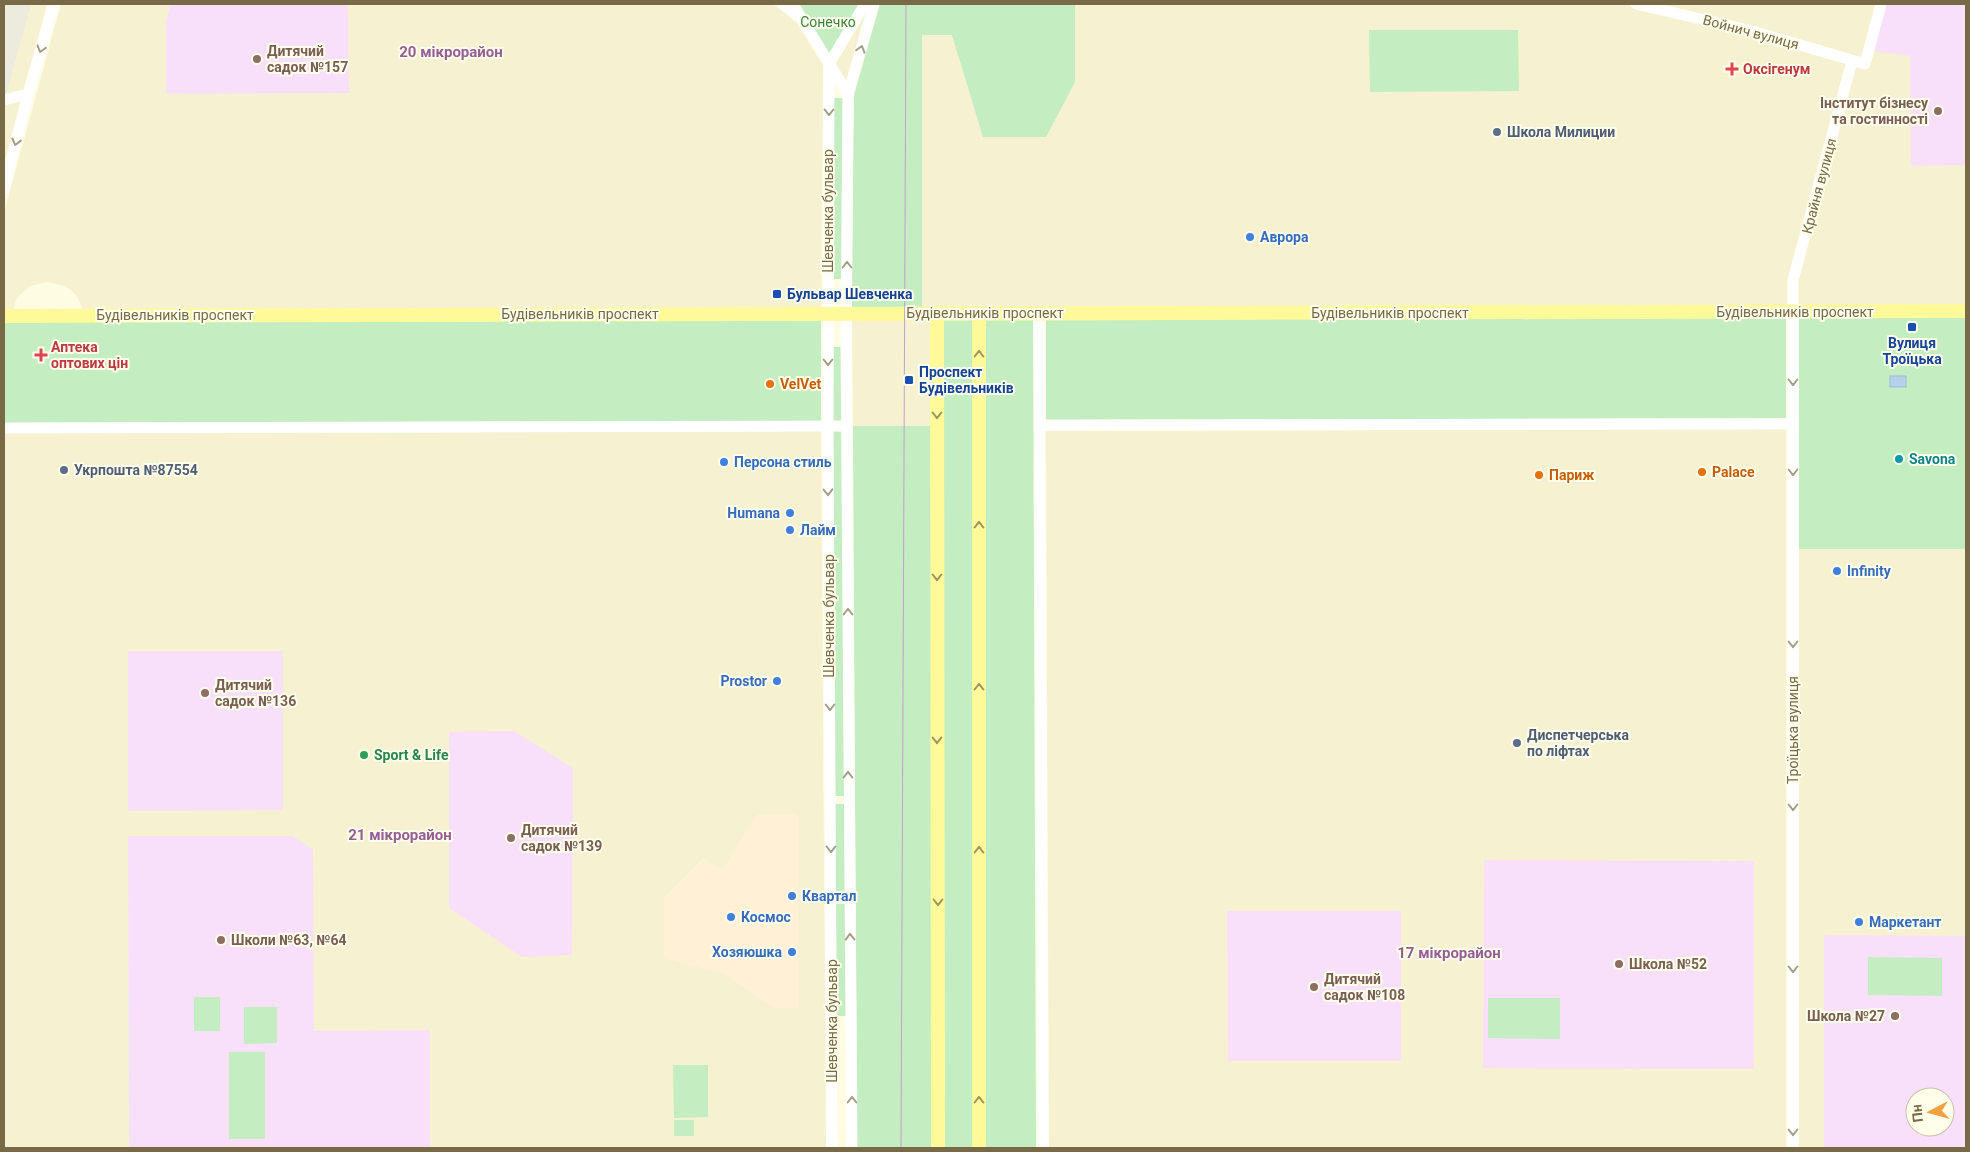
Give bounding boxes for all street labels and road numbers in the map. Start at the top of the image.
street label: Войнич вулиця [1701,12,1801,52]
street label: Крайня вулиця [1799,137,1839,235]
street label: Шевченка бульвар [820,149,836,273]
street label: Будівельників проспект [1716,304,1874,320]
street label: Будівельників проспект [906,305,1064,321]
street label: Будівельників проспект [1311,305,1469,321]
street label: Будівельників проспект [501,306,659,322]
street label: Будівельників проспект [96,307,254,323]
street label: Шевченка бульвар [821,554,837,678]
street label: Троїцька вулиця [1785,676,1801,784]
street label: Шевченка бульвар [824,959,840,1083]

